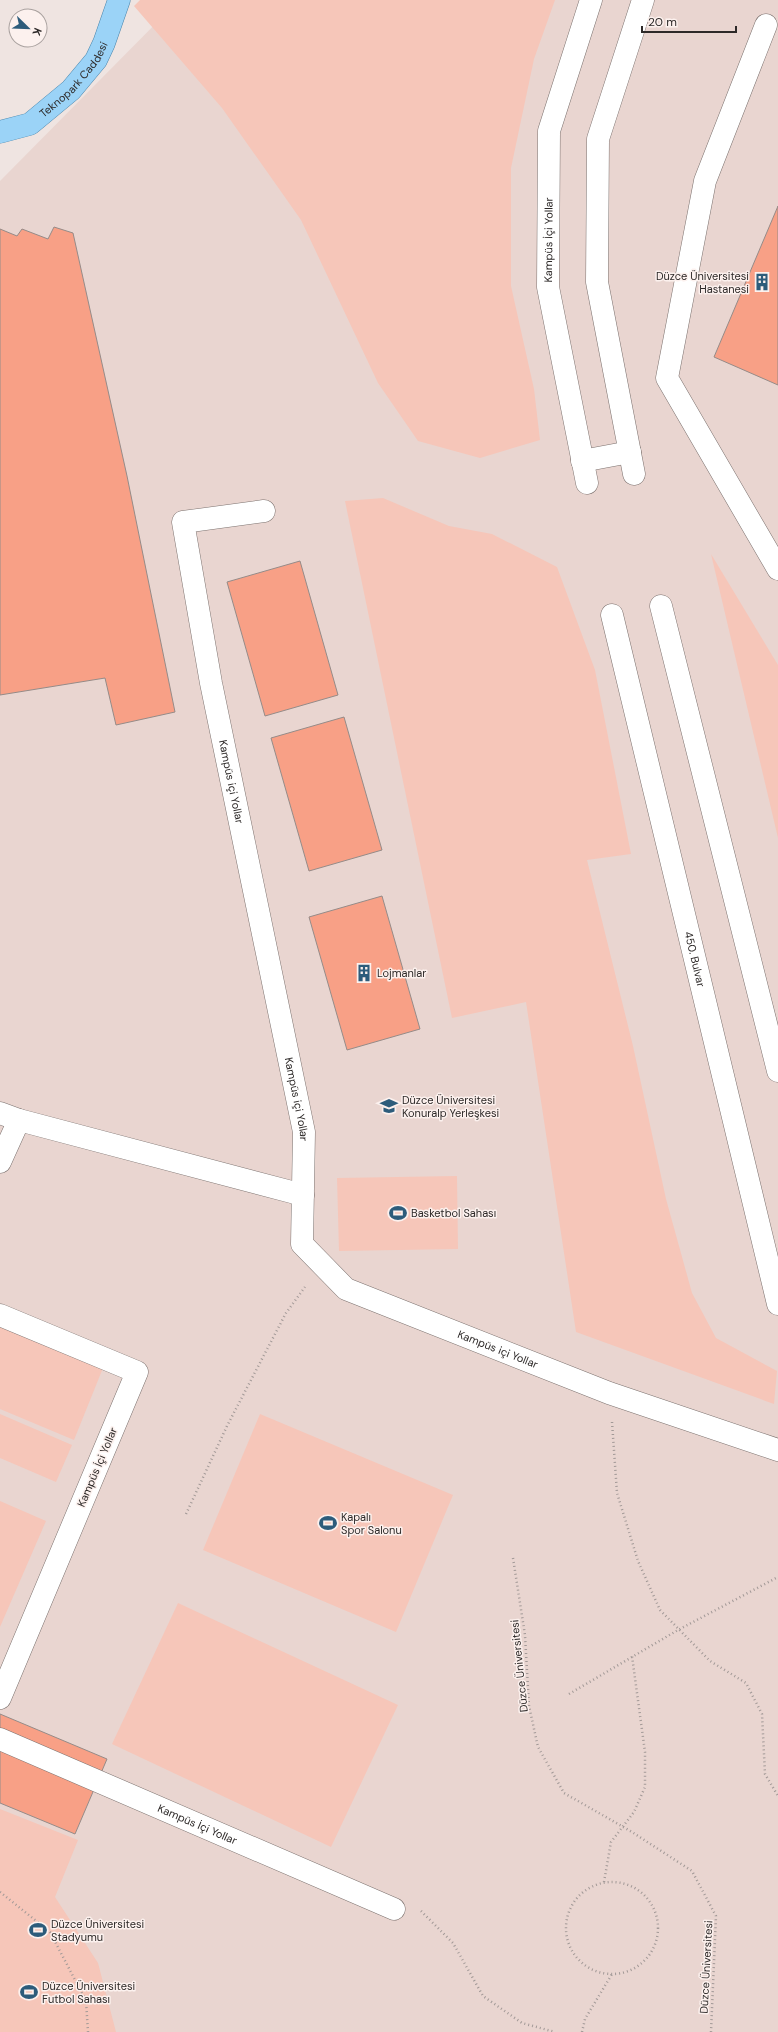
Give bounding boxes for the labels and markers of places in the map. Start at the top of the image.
place label: Düzce Üniversitesi Hastanesi [656,269,749,296]
building icon: Düzce Üniversitesi Hastanesi [752,272,772,292]
building icon: Lojmanlar [354,963,374,983]
place label: Lojmanlar [377,966,426,980]
place label: Düzce Üniversitesi Konuralp Yerleşkesi [402,1093,499,1120]
school or university icon: Düzce Üniversitesi Konuralp Yerleşkesi [379,1096,399,1116]
sports icon: Basketbol Sahası [388,1203,408,1223]
place label: Basketbol Sahası [411,1206,496,1220]
place label: Kapalı Spor Salonu [341,1510,402,1537]
sports icon: Kapalı Spor Salonu [318,1513,338,1533]
place label: Düzce Üniversitesi Stadyumu [51,1917,144,1944]
sports icon: Düzce Üniversitesi Stadyumu [28,1920,48,1940]
place label: Düzce Üniversitesi Futbol Sahası [42,1979,135,2006]
sports icon: Düzce Üniversitesi Futbol Sahası [19,1982,39,2002]

